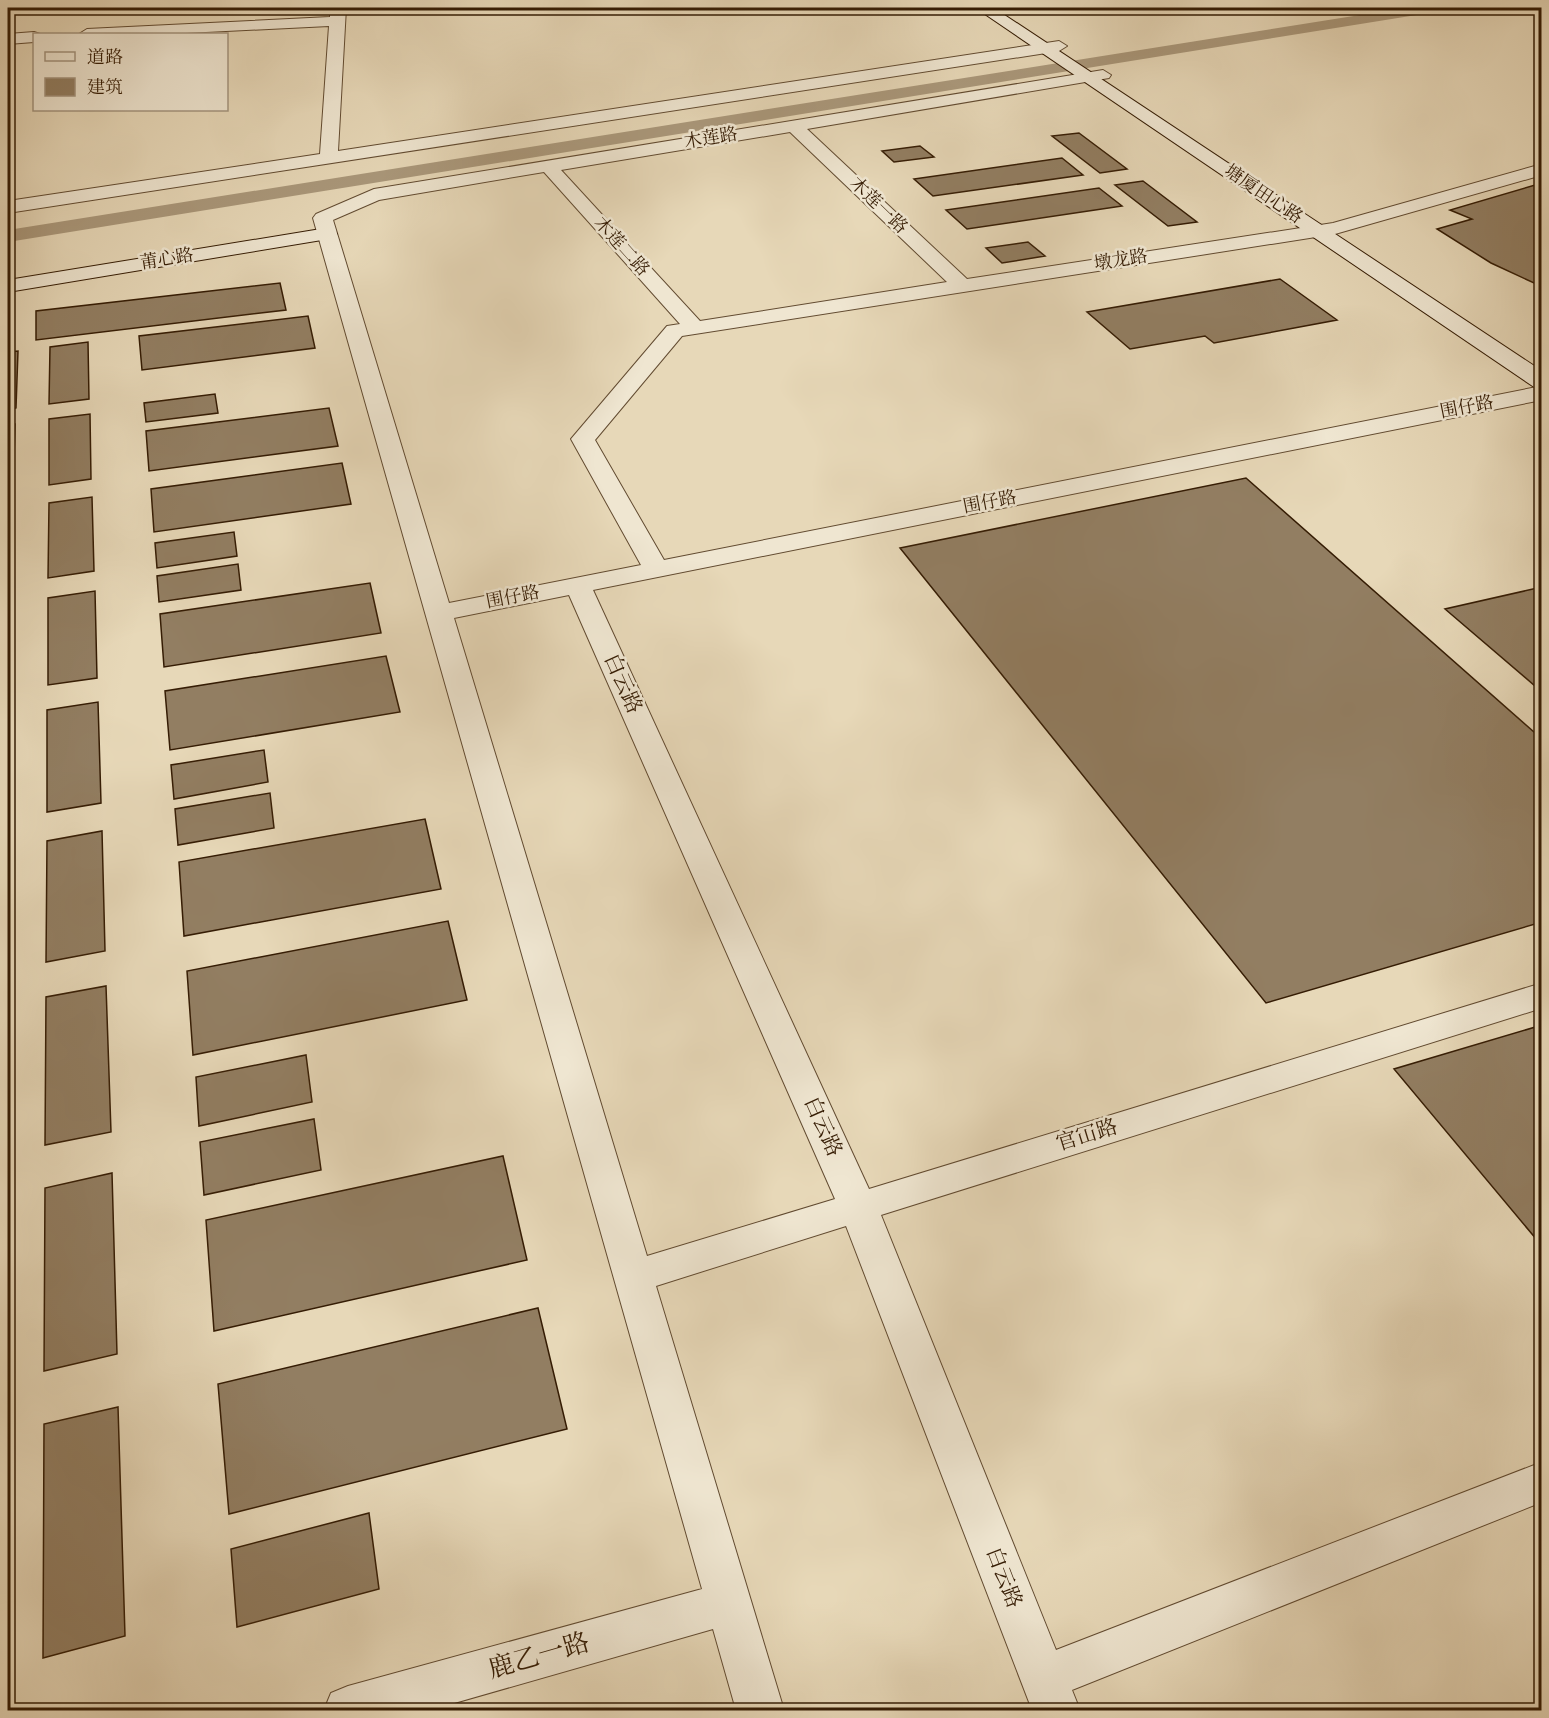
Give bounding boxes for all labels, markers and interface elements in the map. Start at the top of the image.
legend [33,33,228,111]
text: 道路 [87,46,123,71]
text: 建筑 [87,76,123,101]
street label: 木莲路 [682,122,740,156]
street label: 塘厦田心路 [1219,159,1307,231]
street label: 木莲一路 [843,172,913,240]
street label: 木莲二路 [588,212,654,282]
street label: 莆心路 [138,243,196,277]
street label: 墩龙路 [1092,244,1150,278]
street label: 围仔路 [1438,391,1496,425]
street label: 围仔路 [961,486,1019,520]
street label: 围仔路 [484,581,542,615]
street label: 白云路 [596,649,648,719]
street label: 白云路 [796,1092,848,1162]
street label: 官冚路 [1053,1113,1121,1159]
street label: 白云路 [978,1543,1028,1613]
street label: 鹿乙一路 [484,1625,594,1689]

